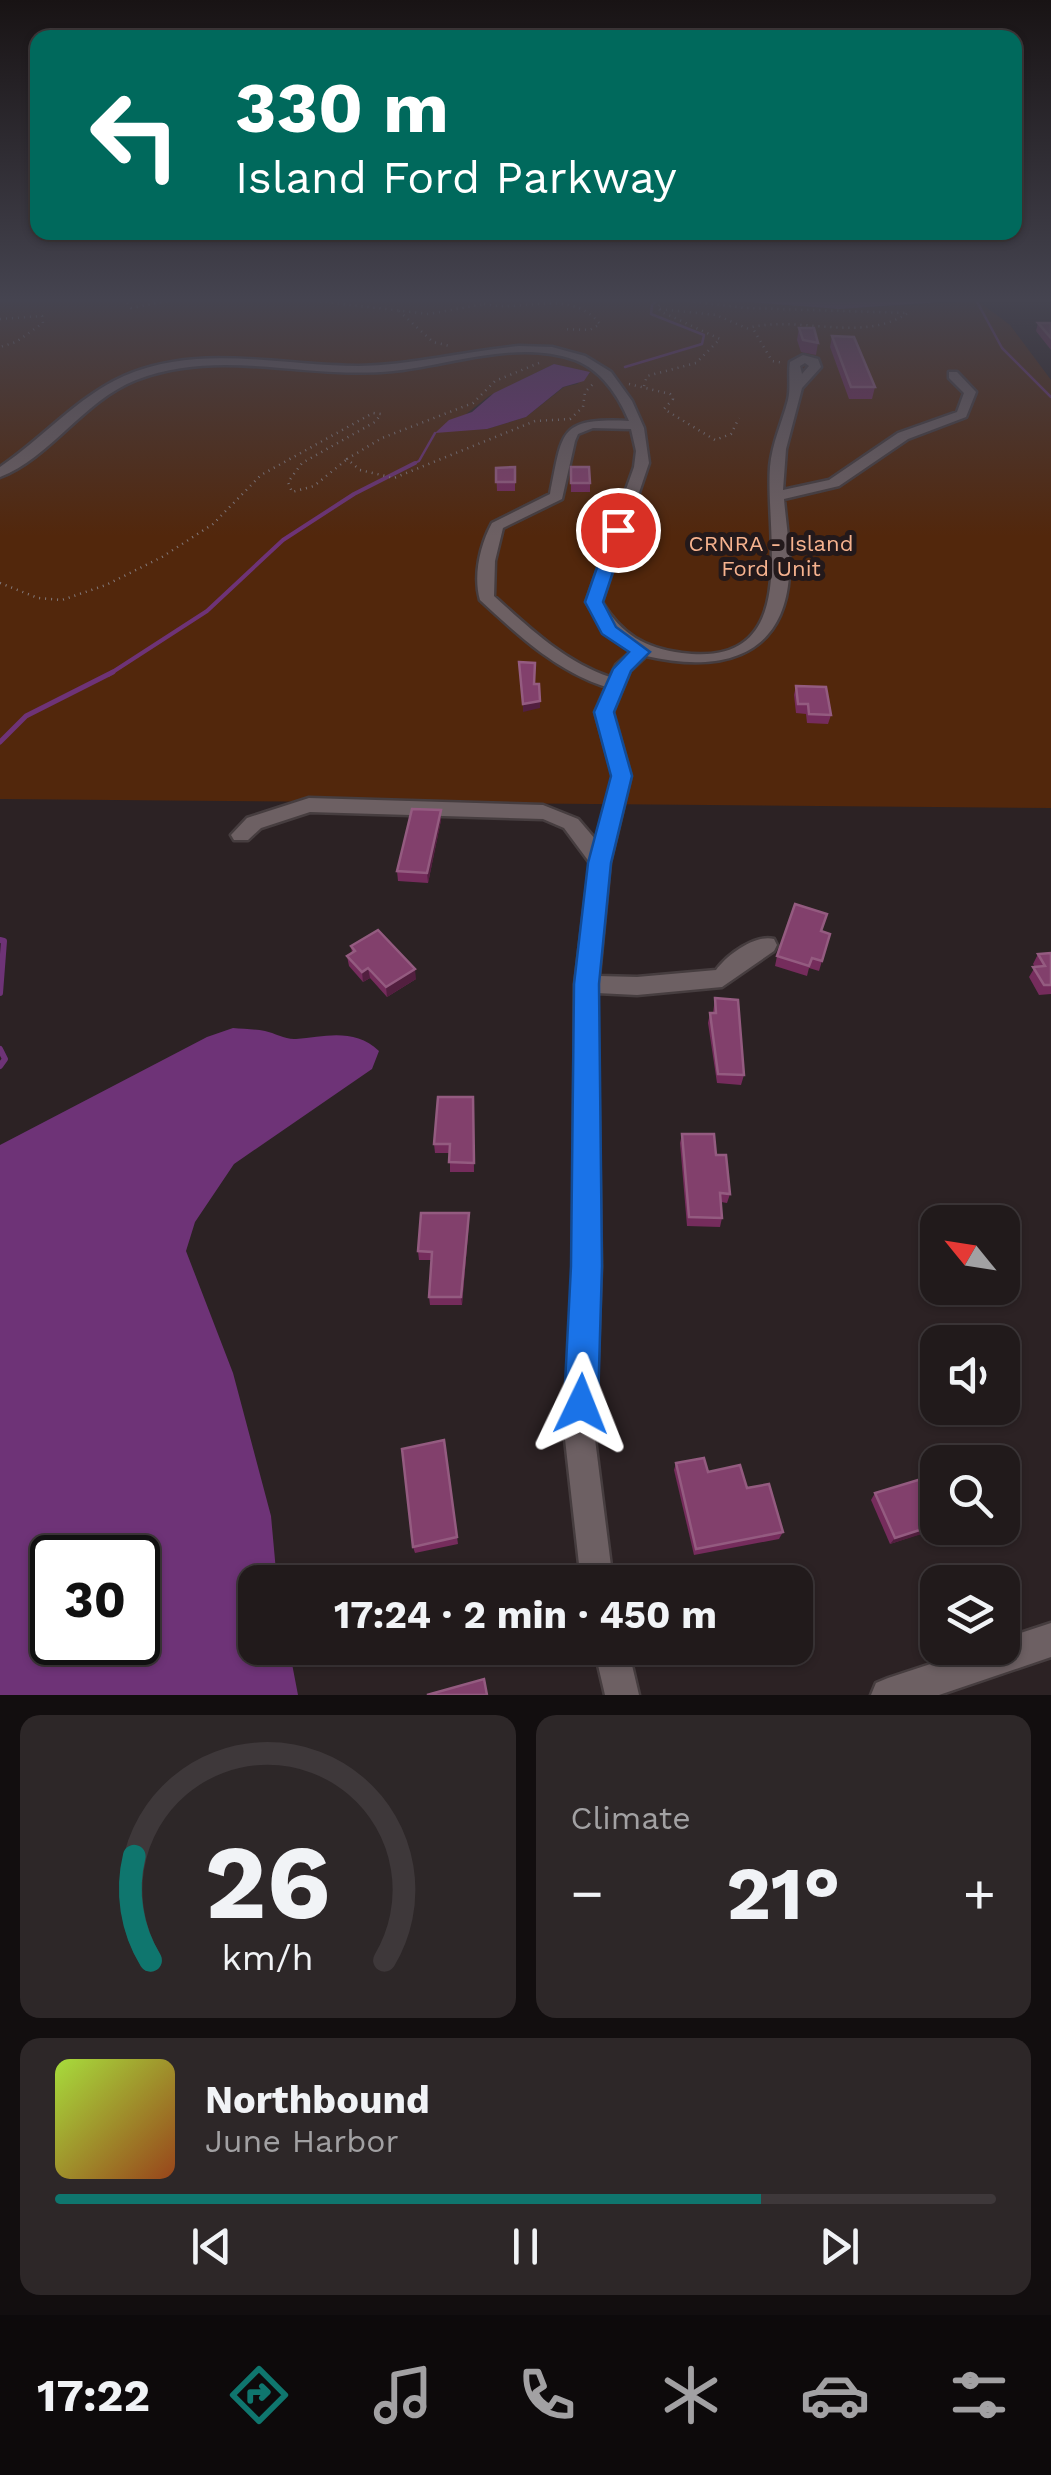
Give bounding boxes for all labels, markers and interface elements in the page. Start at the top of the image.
text: 330 m [235,67,449,149]
icon: left [70,70,200,200]
text: Island Ford Parkway [235,151,677,204]
pin [576,488,661,573]
icon: arrive [591,503,646,558]
park label: CRNRA - Island Ford Unit [689,531,853,581]
north arrow [920,1205,1020,1305]
map controls [920,1205,1020,1665]
button: sound [920,1325,1020,1425]
position arrow [529,1352,633,1456]
button: search [920,1445,1020,1545]
speed limit sign: 30 [30,1535,160,1665]
button: layers [920,1565,1020,1665]
text: 17:24 · 2 min · 450 m [334,1593,717,1637]
text: Climate [571,1799,691,1837]
text: 26 [205,1821,331,1943]
text: 21° [726,1849,840,1937]
text: − [571,1861,604,1925]
text: + [963,1861,996,1925]
text: km/h [222,1937,314,1979]
text: Northbound [205,2078,430,2122]
text: June Harbor [205,2122,399,2160]
icon: previous [184,2219,239,2274]
icon: pause [498,2219,553,2274]
icon: next [812,2219,867,2274]
icon: directions [224,2360,294,2430]
icon: music [368,2360,438,2430]
icon: phone [512,2360,582,2430]
icon: climate [656,2360,726,2430]
icon: car [800,2360,870,2430]
icon: filters [944,2360,1014,2430]
text: 17:22 [37,2369,150,2422]

